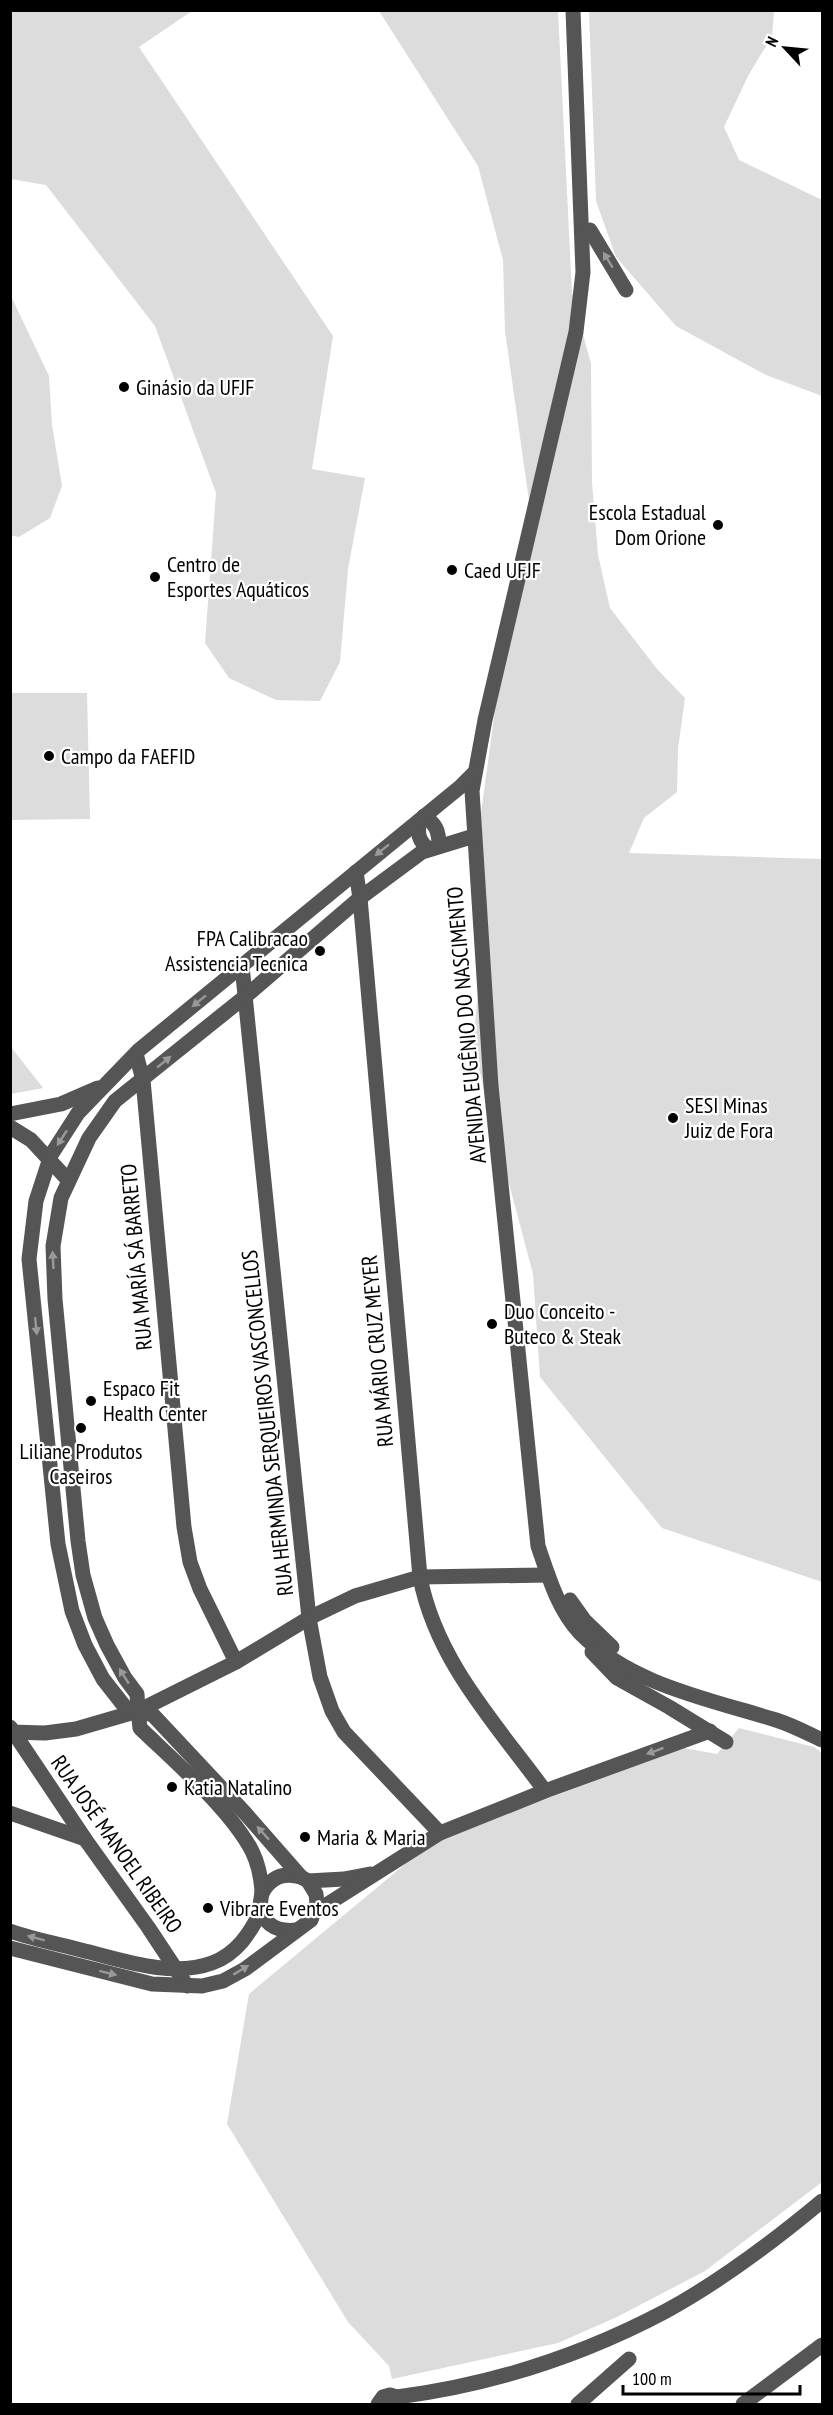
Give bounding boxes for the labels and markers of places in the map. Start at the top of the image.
place label: Ginásio da UFJF [136,373,254,401]
marker: Ginásio da UFJF [117,380,131,394]
place label: Escola Estadual Dom Orione [589,498,707,551]
marker: Escola Estadual Dom Orione [711,518,725,532]
place label: Centro de Esportes Aquáticos [167,550,309,603]
place label: Caed UFJF [464,556,541,584]
marker: Caed UFJF [445,563,459,577]
marker: Centro de Esportes Aquáticos [148,570,162,584]
place label: Campo da FAEFID [61,742,195,770]
marker: Campo da FAEFID [42,749,56,763]
place label: FPA Calibracao Assistencia Tecnica [165,924,308,977]
marker: FPA Calibracao Assistencia Tecnica [313,944,327,958]
place label: SESI Minas Juiz de Fora [684,1091,773,1144]
marker: SESI Minas Juiz de Fora [666,1111,680,1125]
place label: Duo Conceito - Buteco & Steak [504,1297,622,1350]
marker: Duo Conceito - Buteco & Steak [485,1317,499,1331]
place label: Espaco Fit Health Center [103,1374,207,1427]
marker: Espaco Fit Health Center [84,1394,98,1408]
marker: Liliane Produtos Caseiros [74,1421,88,1435]
place label: Liliane Produtos Caseiros [20,1437,142,1490]
place label: Katia Natalino [184,1773,292,1801]
marker: Katia Natalino [165,1780,179,1794]
place label: Maria & Maria [317,1823,426,1851]
marker: Maria & Maria [298,1830,312,1844]
place label: Vibrare Eventos [219,1894,339,1922]
marker: Vibrare Eventos [201,1901,215,1915]

